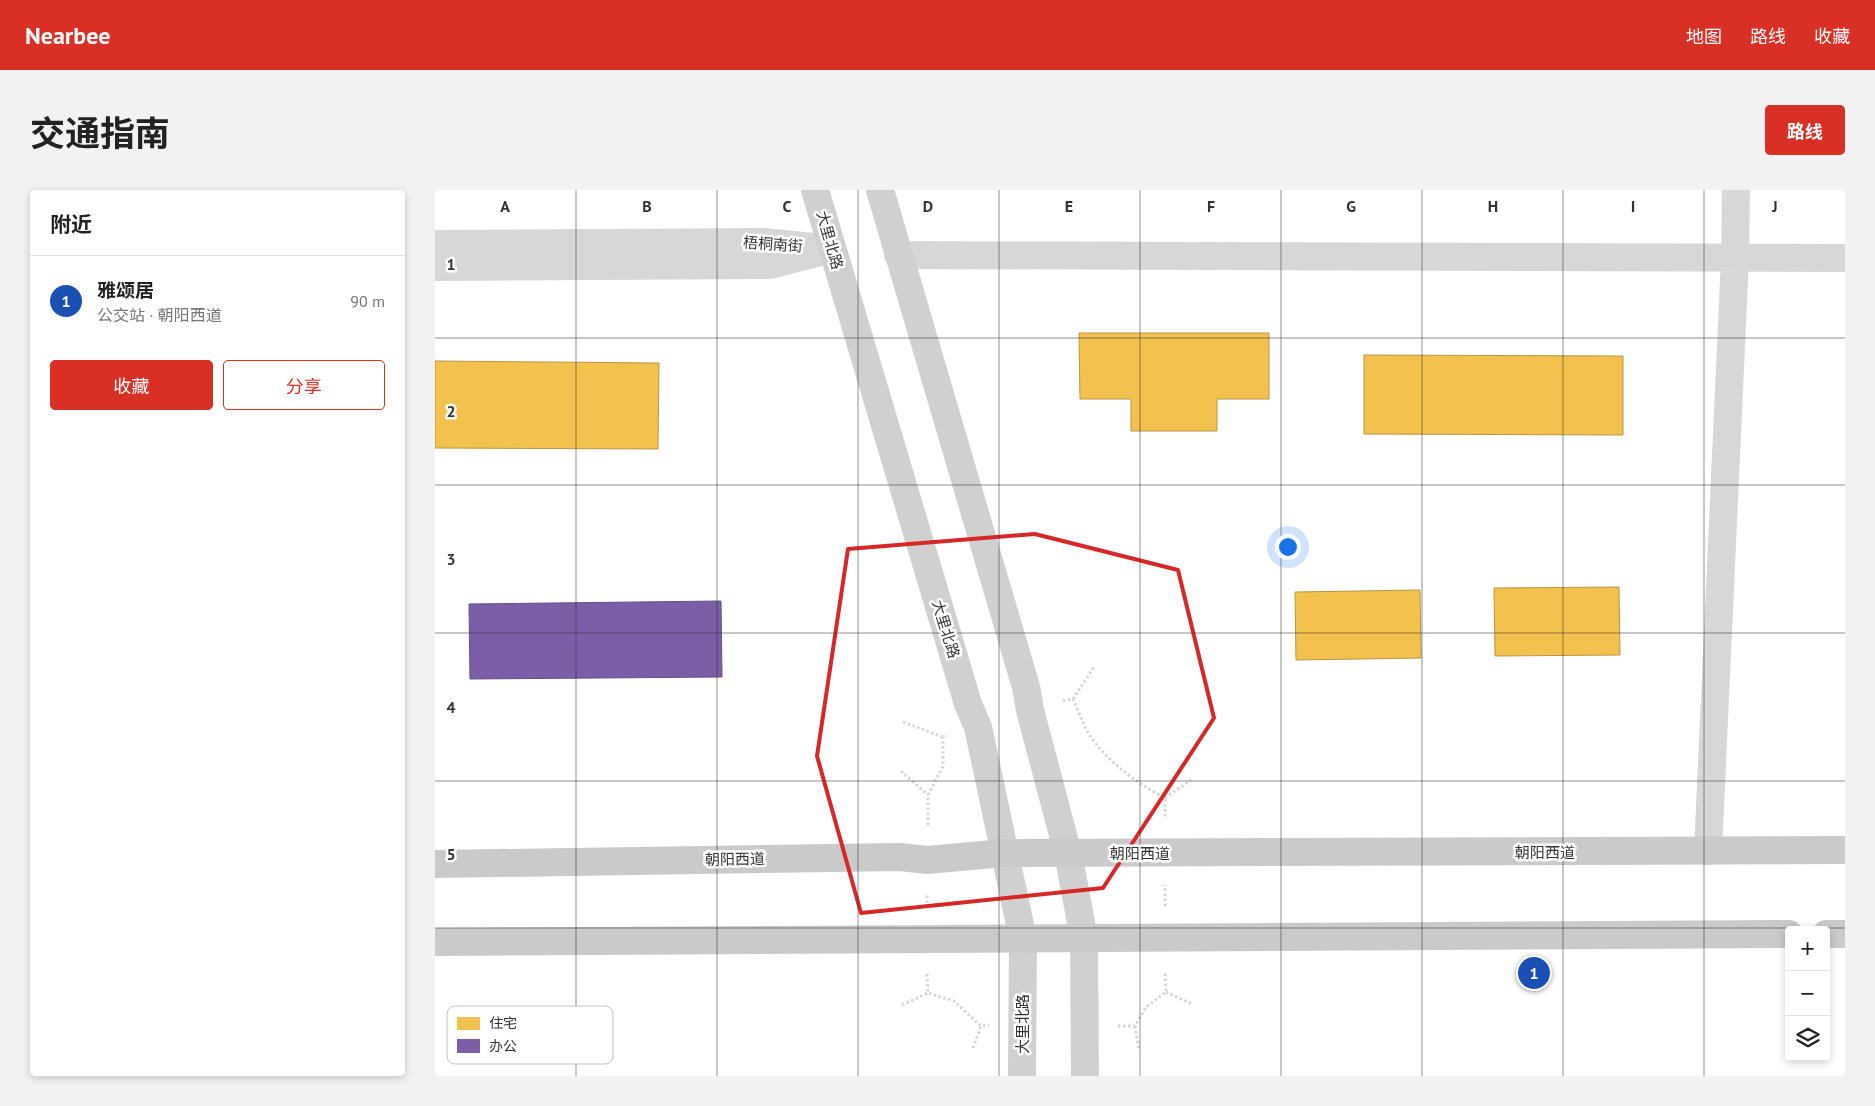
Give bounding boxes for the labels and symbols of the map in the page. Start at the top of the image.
text: A [500,196,510,216]
text: B [642,196,652,216]
text: C [783,196,792,216]
text: D [923,196,933,216]
text: E [1065,196,1073,216]
text: F [1207,196,1215,216]
text: G [1346,196,1356,216]
text: H [1488,196,1498,216]
text: I [1631,196,1635,216]
text: J [1771,196,1778,216]
street label: 大里北路 [813,209,847,271]
street label: 梧桐南街 [742,232,804,256]
text: 1 [446,254,456,274]
text: 2 [446,401,456,421]
your location [1275,534,1301,560]
text: 3 [446,549,456,569]
street label: 大里北路 [928,598,964,660]
text: 4 [446,697,456,717]
street label: 朝阳西道 [1515,843,1575,862]
text: 5 [446,844,456,864]
street label: 朝阳西道 [1110,844,1170,863]
street label: 朝阳西道 [705,849,765,869]
pin: 1 [1518,954,1550,992]
street label: 大里北路 [1013,994,1032,1054]
legend [447,1006,613,1064]
text: 住宅 [489,1014,517,1032]
text: 办公 [489,1037,517,1055]

